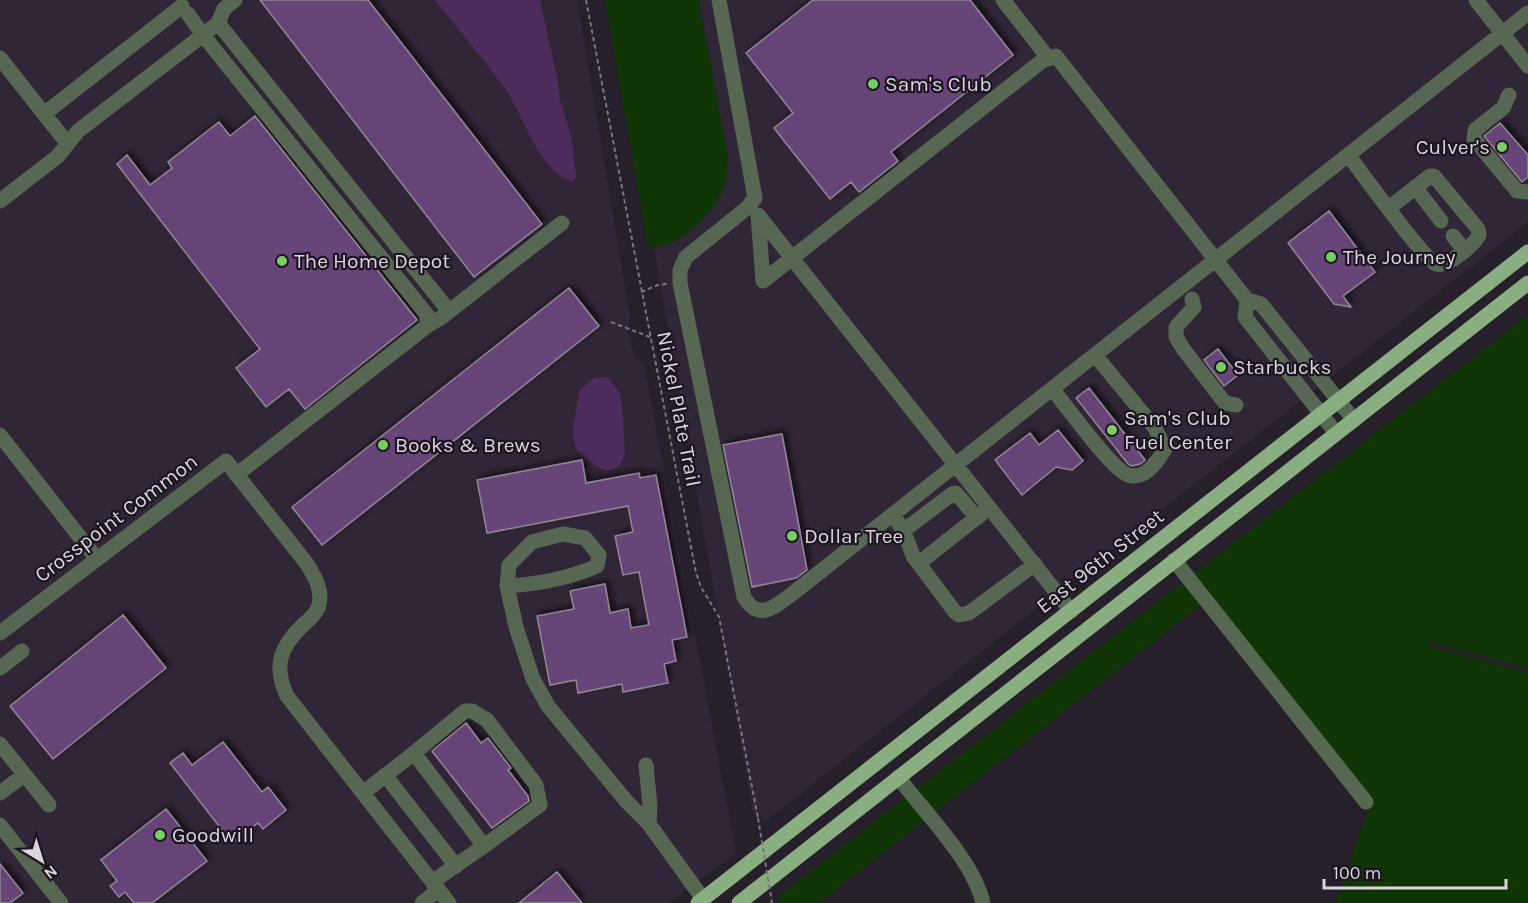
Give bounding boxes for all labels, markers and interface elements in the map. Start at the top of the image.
place label: Sam's Club [885,72,992,96]
marker: Sam's Club [866,77,880,91]
place label: Culver's [1416,135,1490,159]
marker: Culver's [1495,140,1509,154]
place label: The Journey [1343,245,1456,269]
place label: The Home Depot [294,249,450,273]
marker: The Journey [1324,250,1338,264]
marker: The Home Depot [275,254,289,268]
street label: Nickel Plate Trail [652,329,706,489]
place label: Starbucks [1233,355,1332,379]
marker: Starbucks [1214,360,1228,374]
place label: Sam's Club Fuel Center [1124,406,1232,454]
marker: Sam's Club Fuel Center [1105,423,1119,437]
place label: Books & Brews [395,433,541,457]
marker: Books & Brews [376,438,390,452]
street label: Crosspoint Common [30,449,202,587]
street label: East 96th Street [1032,504,1168,618]
place label: Dollar Tree [804,524,903,548]
marker: Dollar Tree [785,529,799,543]
place label: Goodwill [172,823,254,847]
marker: Goodwill [153,828,167,842]
north arrow [12,831,72,891]
scale bar [1324,852,1506,890]
text: N [41,861,61,883]
text: 100 m [1333,862,1381,884]

